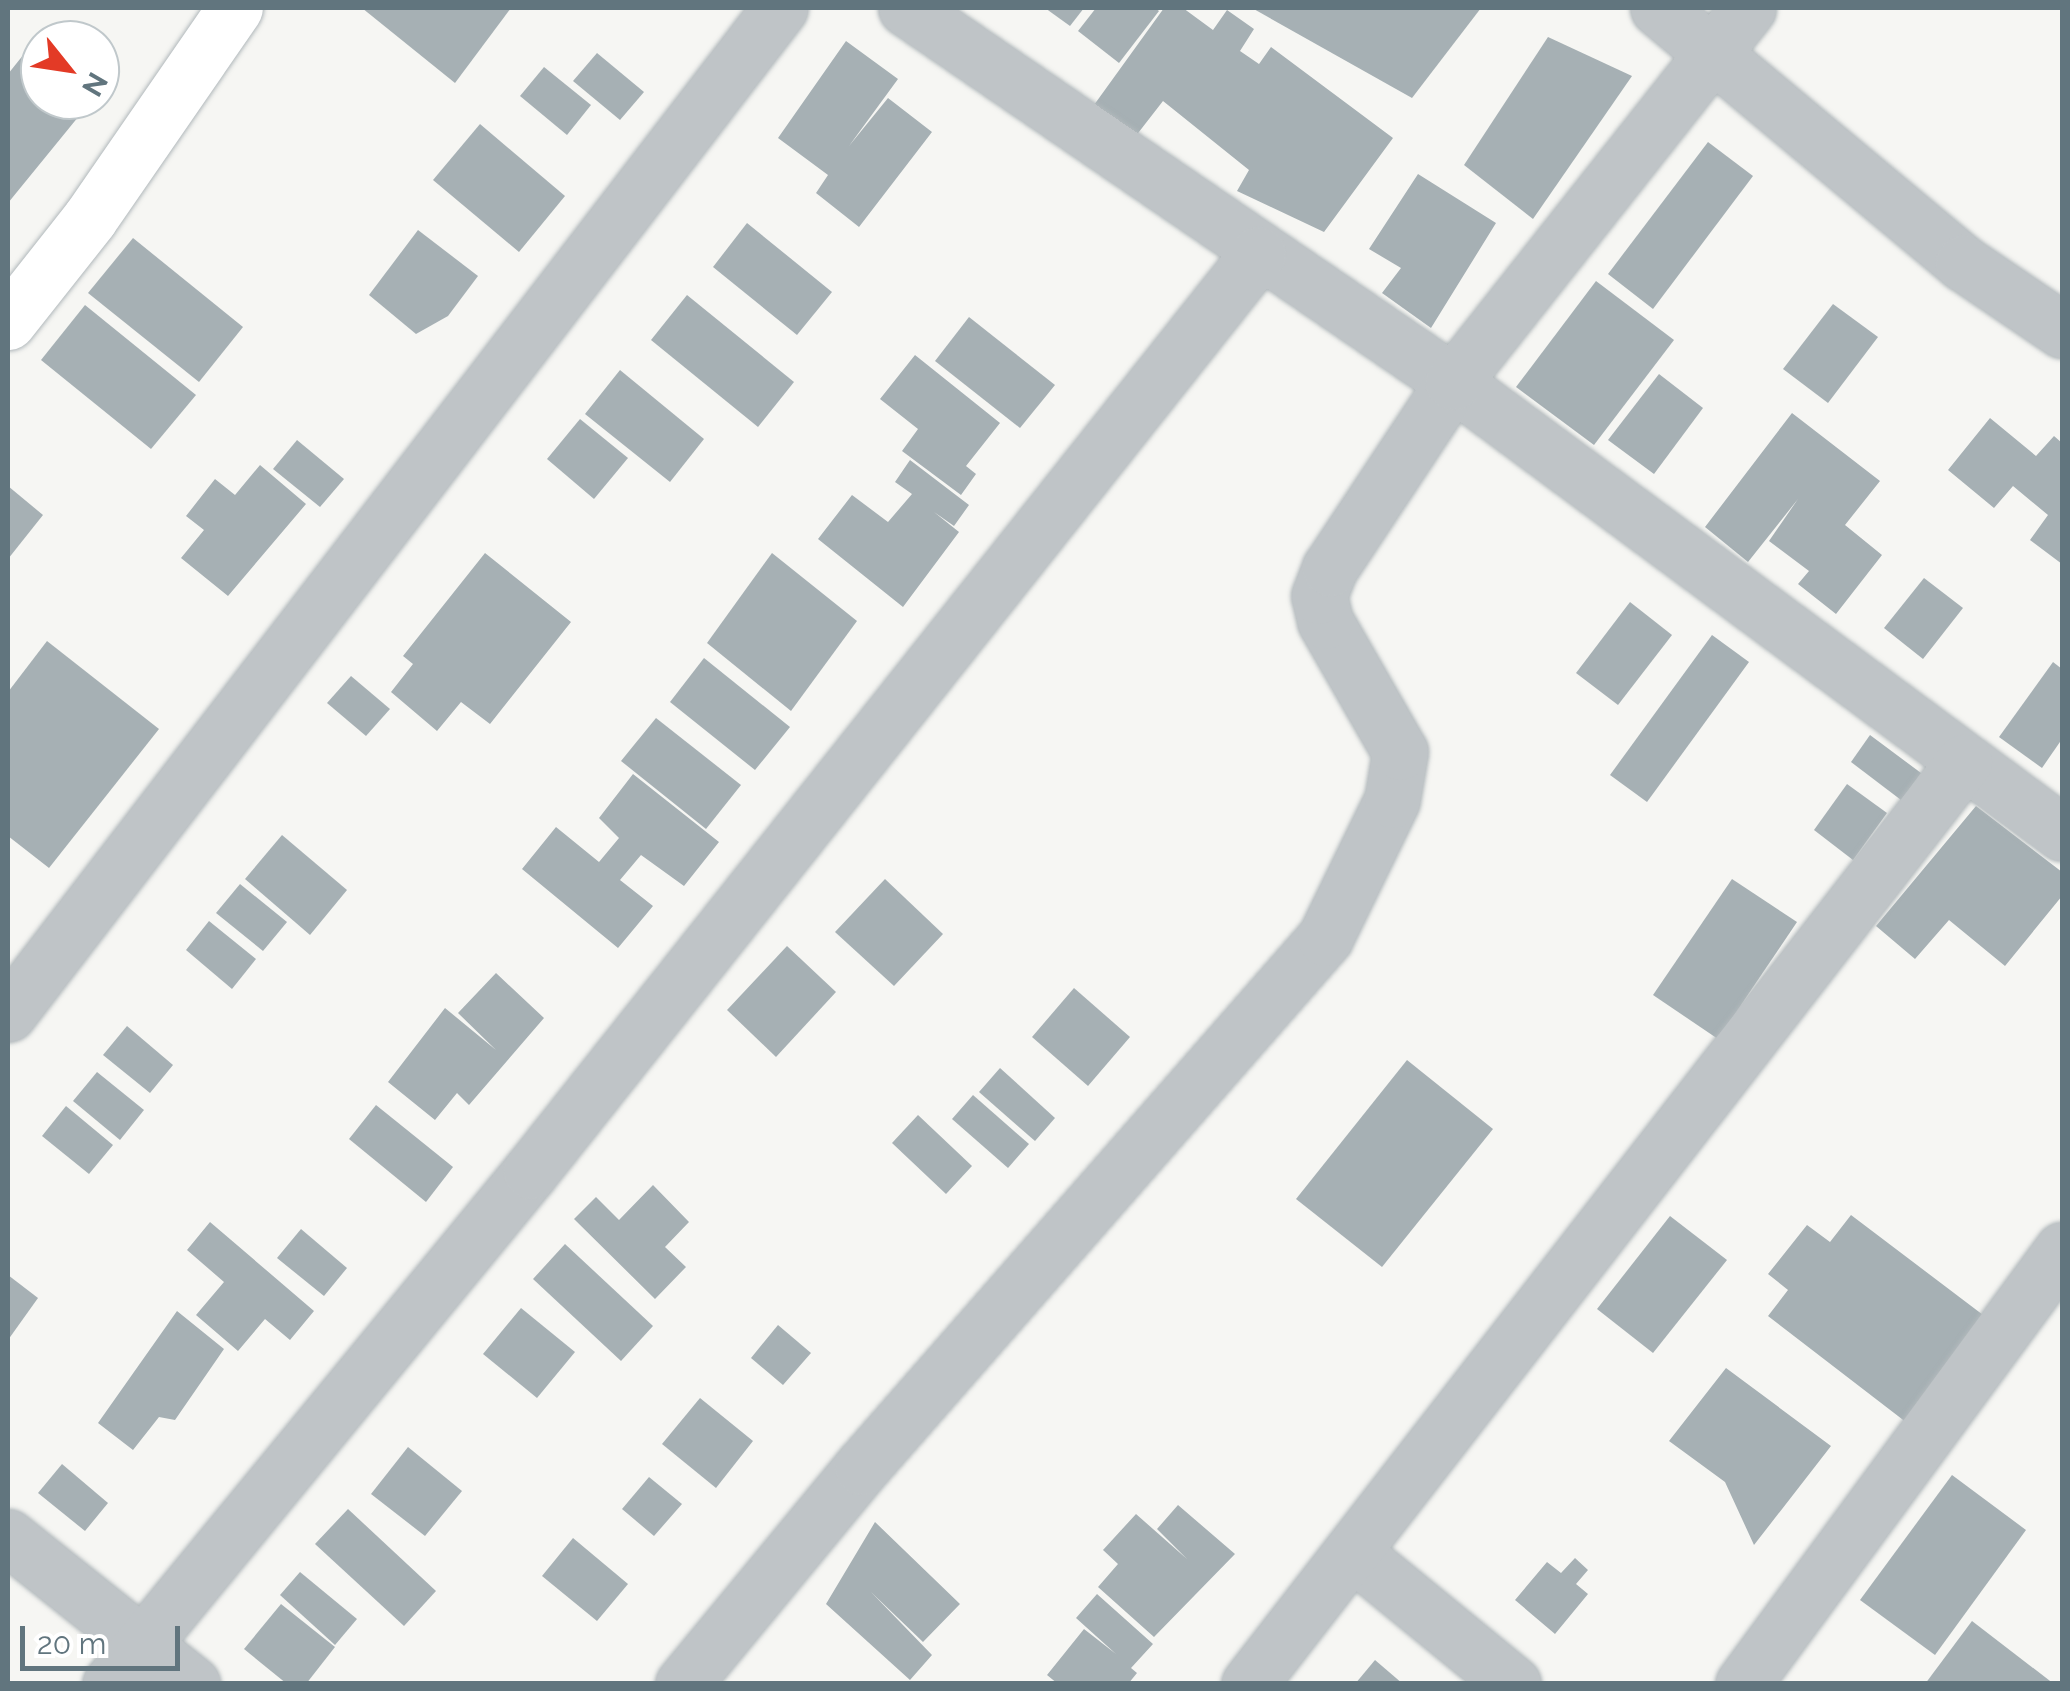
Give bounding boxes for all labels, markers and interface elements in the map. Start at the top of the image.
north arrow [20,20,120,120]
text: N [75,67,114,102]
scale bar [25,1606,185,1668]
text: 20 m [37,1626,106,1661]

